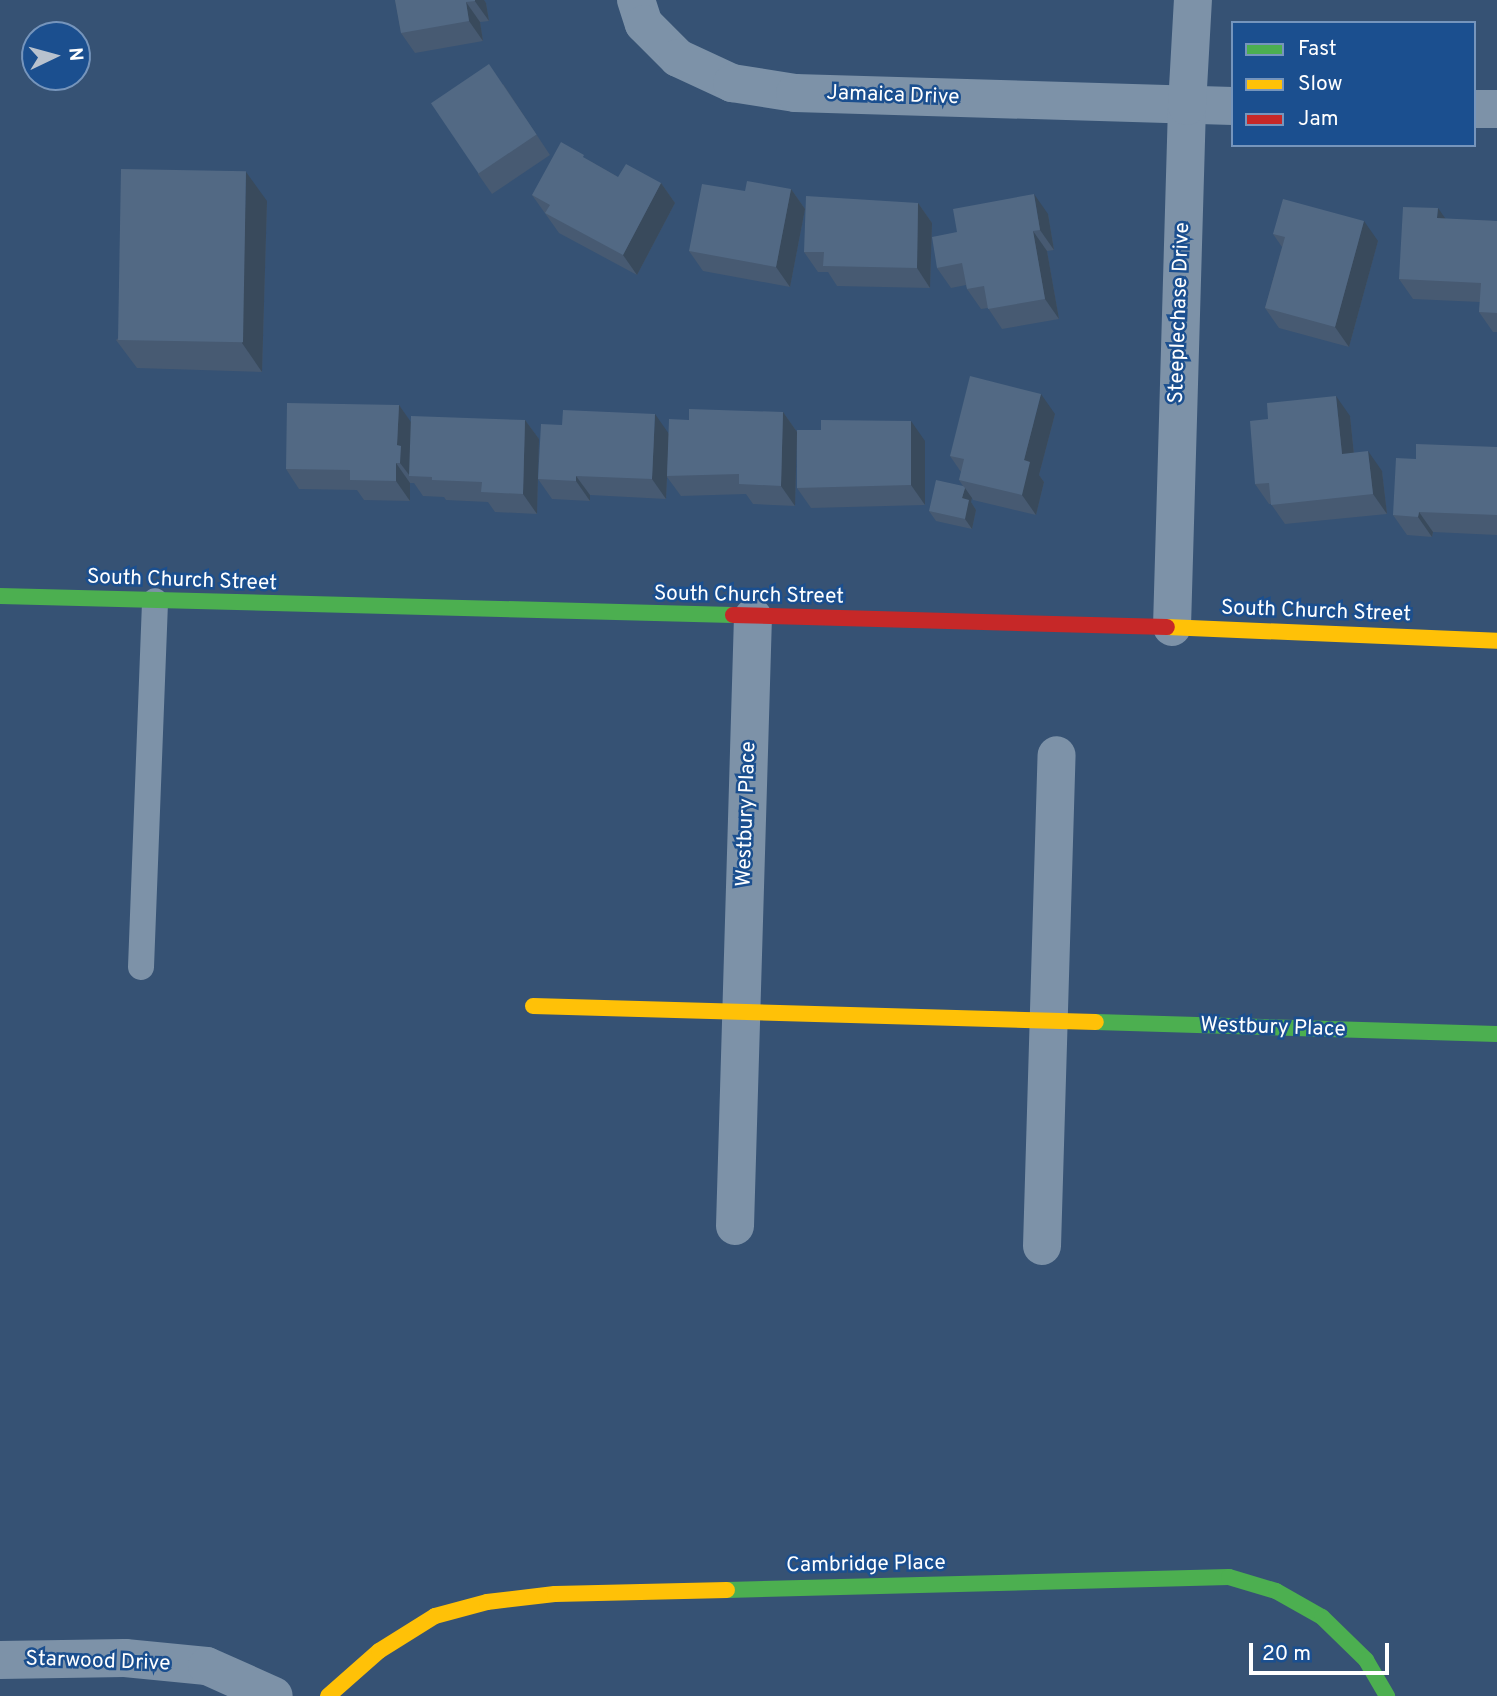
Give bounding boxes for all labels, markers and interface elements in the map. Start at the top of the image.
north arrow [21,21,91,91]
legend [1231,21,1476,147]
text: Fast [1298,36,1337,63]
text: N [62,46,87,62]
text: Slow [1298,71,1343,98]
street label: Jamaica Drive [826,81,960,111]
text: Jam [1298,106,1339,133]
street label: Steeplechase Drive [1164,222,1196,404]
street label: South Church Street [87,565,277,597]
street label: South Church Street [654,582,844,610]
street label: South Church Street [1221,596,1411,628]
street label: Westbury Place [732,741,762,887]
street label: Westbury Place [1200,1013,1346,1043]
street label: Cambridge Place [786,1551,946,1579]
scale bar [1252,1630,1392,1674]
text: 20 m [1262,1641,1311,1668]
street label: Starwood Drive [25,1647,171,1677]

